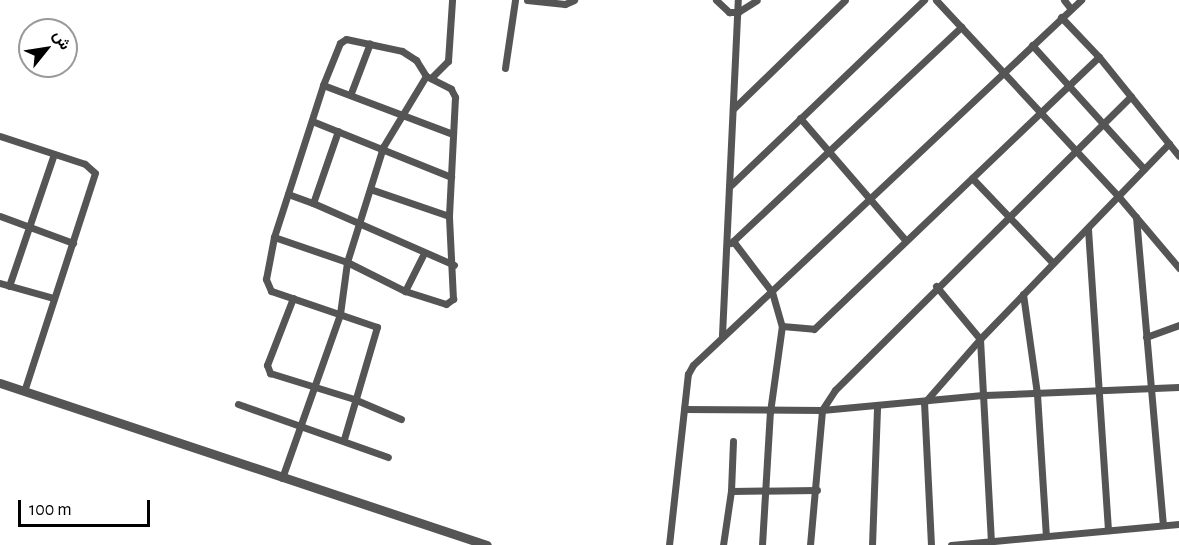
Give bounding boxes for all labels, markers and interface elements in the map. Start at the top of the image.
north arrow [18,18,78,78]
text: ش [50,28,74,52]
scale bar [21,488,153,526]
text: 100 m [29,501,72,519]

